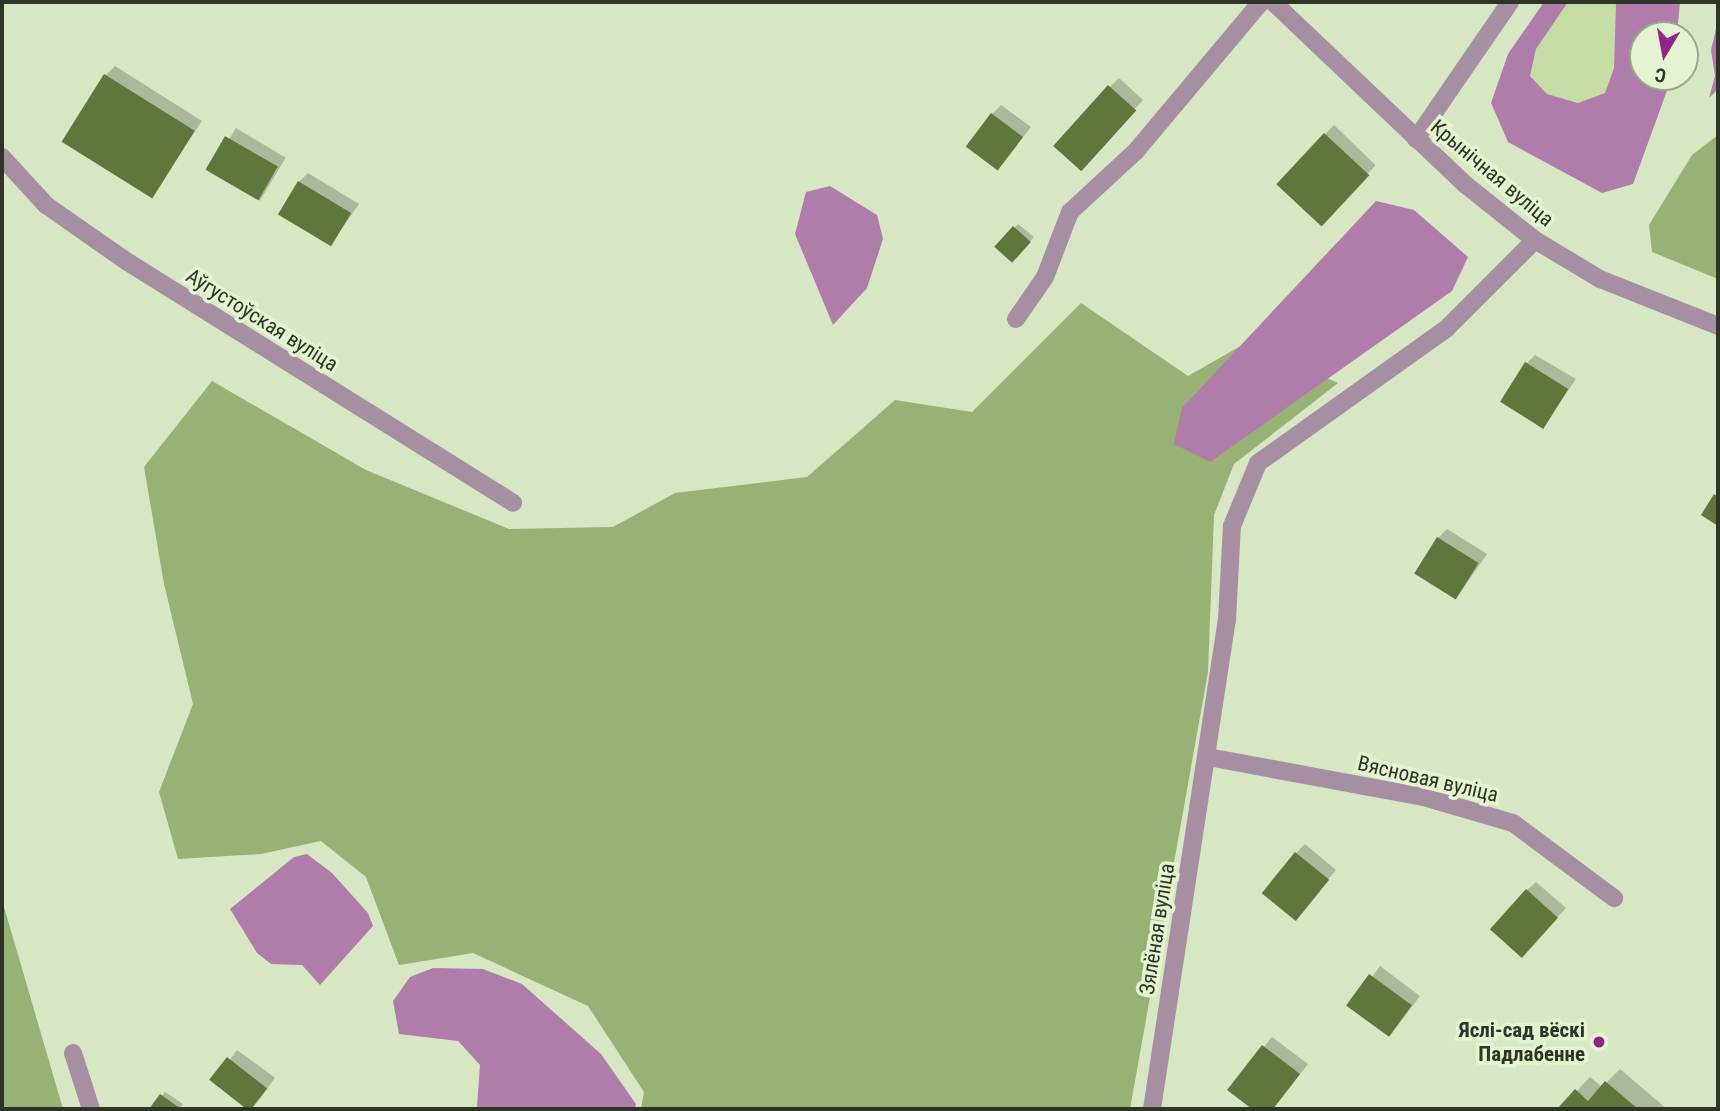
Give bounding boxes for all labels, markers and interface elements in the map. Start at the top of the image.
north arrow [1629,21,1699,91]
text: С [1653,63,1668,87]
street label: Крынічная вуліца [1425,114,1559,232]
street label: Аўгустоўская вуліца [181,263,343,377]
street label: Вясновая вуліца [1355,751,1501,807]
street label: Зялёная вуліца [1134,862,1180,996]
place label: Яслі-сад вёскі Падлабенне [1459,1017,1585,1067]
marker: Яслі-сад вёскі Падлабенне [1591,1034,1607,1050]

